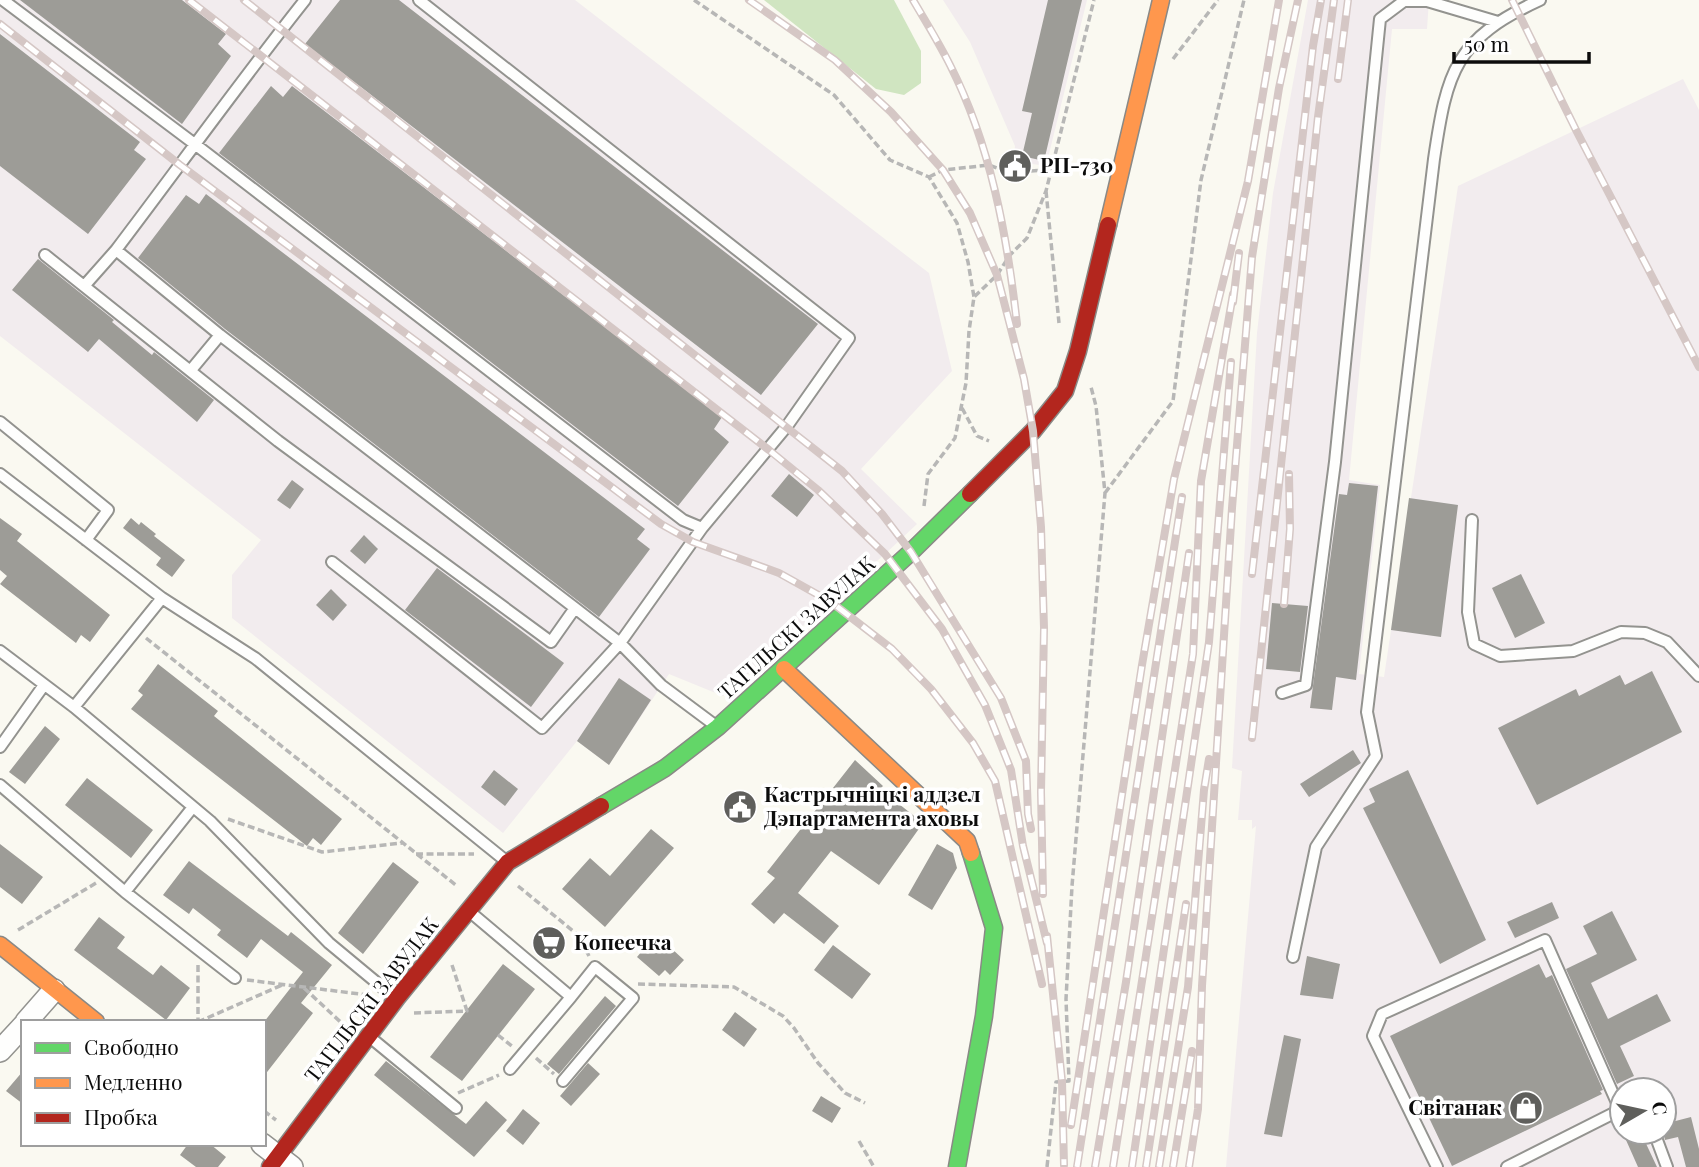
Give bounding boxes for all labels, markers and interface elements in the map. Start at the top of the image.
scale bar [1454,21,1589,65]
text: 50 m [1464,29,1510,57]
public building icon: РП-730 [996,147,1034,185]
place label: РП-730 [1040,150,1113,178]
street label: ТАГІЛЬСКІ ЗАВУЛАК [711,548,880,705]
place label: Кастрычніцкі аддзел Дэпартамента аховы [764,779,981,831]
public building icon: Кастрычніцкі аддзел Дэпартамента аховы [721,788,759,826]
street label: ТАГІЛЬСКІ ЗАВУЛАК [297,910,444,1087]
supermarket icon: Копеечка [530,924,568,962]
place label: Копеечка [574,927,672,955]
legend [21,1020,266,1146]
text: Свободно [84,1032,179,1060]
text: Медленно [84,1067,182,1095]
north arrow [1608,1076,1678,1146]
shop icon: Світанак [1507,1089,1545,1127]
place label: Світанак [1408,1092,1502,1120]
text: С [1647,1100,1675,1117]
text: Пробка [84,1102,158,1130]

